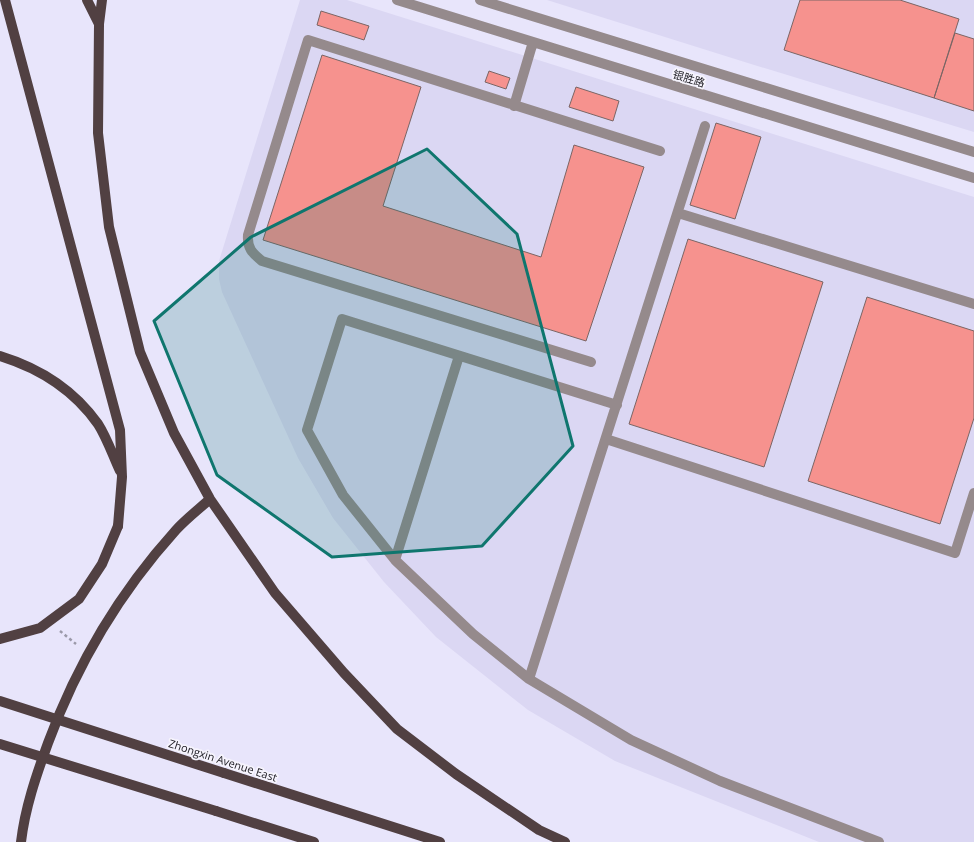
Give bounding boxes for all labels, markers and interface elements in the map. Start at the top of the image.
street label: 银胜路 [671,66,707,90]
street label: Zhongxin Avenue East [167,735,279,785]

